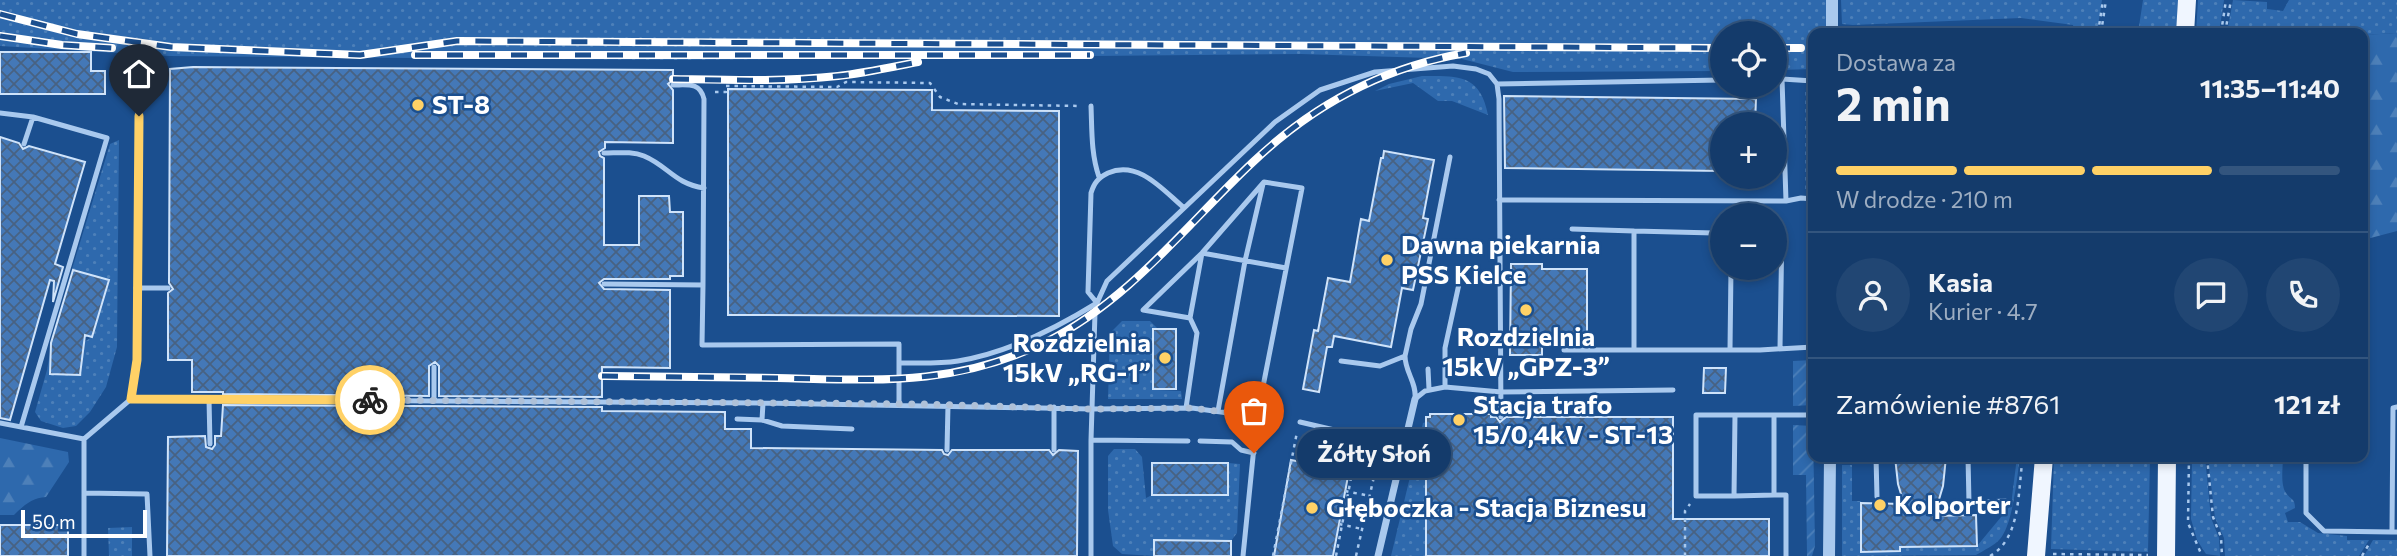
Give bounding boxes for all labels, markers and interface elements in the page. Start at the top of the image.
map controls [1710,21,1787,280]
button: locate [1710,21,1787,98]
pin [109,44,169,116]
text: Dostawa za [1836,48,1956,76]
icon: home [120,55,158,93]
text: 11:35–11:40 [2200,72,2340,103]
text: 2 min [1836,74,1951,130]
place label: ST-8 [432,88,490,119]
marker: ST-8 [410,97,426,113]
button: + [1710,112,1787,189]
text: W drodze · 210 m [1836,185,2013,213]
button: − [1710,203,1787,280]
place label: Dawna piekarnia PSS Kielce [1401,228,1600,289]
marker: Dawna piekarnia PSS Kielce [1379,252,1395,268]
button: person [1836,258,1910,332]
button: chat [2174,258,2248,332]
button: phone [2266,258,2340,332]
text: Kasia [1928,266,1993,297]
text: Kurier · 4.7 [1928,297,2038,325]
marker: Rozdzielnia 15kV „GPZ-3” [1518,302,1534,318]
place label: Rozdzielnia 15kV „GPZ-3” [1442,320,1610,381]
place label: Rozdzielnia 15kV „RG-1” [1003,326,1151,387]
marker: Rozdzielnia 15kV „RG-1” [1157,350,1173,366]
courier [335,365,405,435]
icon: bike [351,381,389,419]
pin [1224,381,1284,453]
place label: Stacja trafo 15/0,4kV - ST-13 [1473,388,1673,449]
text: Zamówienie #8761 [1836,388,2060,419]
text: 121 zł [2274,388,2340,419]
icon: bag [1235,392,1273,430]
marker: Stacja trafo 15/0,4kV - ST-13 [1451,412,1467,428]
callout: Żółty Słoń [1296,428,1450,477]
text: Żółty Słoń [1317,439,1431,467]
place label: Kolporter [1894,488,2011,519]
place label: Głęboczka - Stacja Biznesu [1326,491,1646,522]
marker: Kolporter [1872,497,1888,513]
marker: Głęboczka - Stacja Biznesu [1304,500,1320,516]
scale bar [21,507,147,539]
text: 50 m [32,510,76,533]

